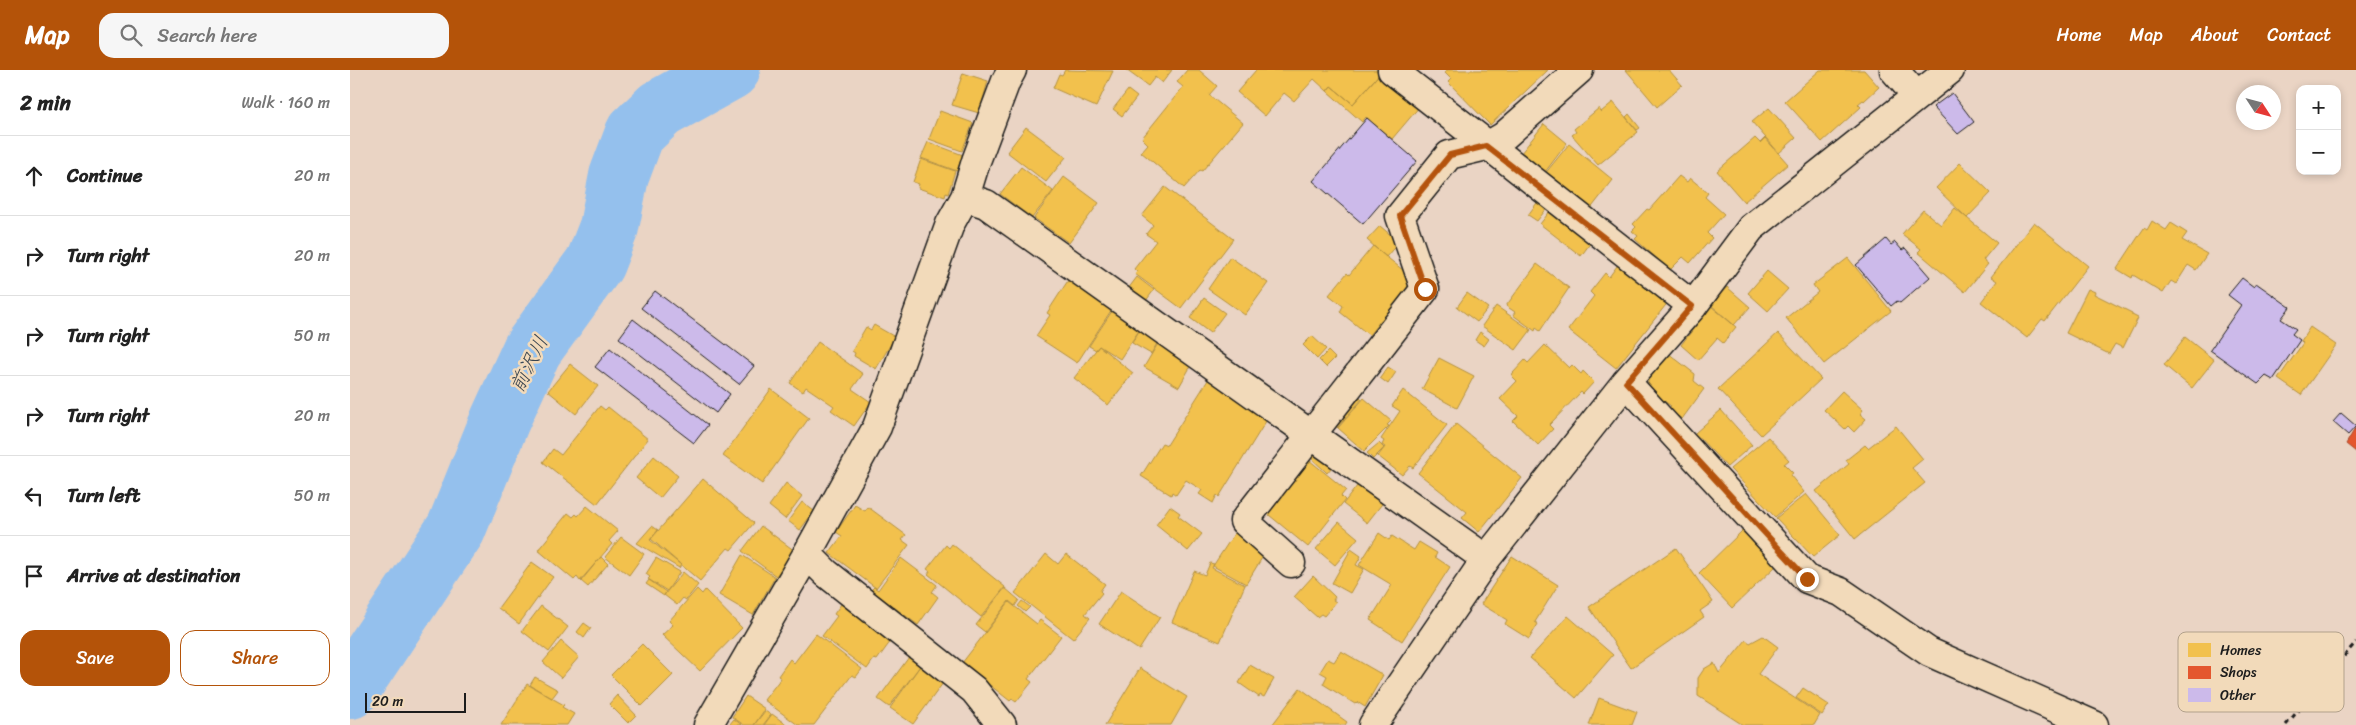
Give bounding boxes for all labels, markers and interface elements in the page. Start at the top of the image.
search box [99,13,449,58]
text: Map [25,14,69,56]
text: Search here [157,19,257,52]
text: Home [2057,19,2102,51]
text: Map [2130,19,2163,51]
text: About [2191,19,2239,51]
text: Contact [2267,19,2331,51]
icon: search [117,21,145,49]
text: 2 min [20,84,71,122]
north arrow [2236,85,2281,130]
map controls [2296,85,2341,175]
button: + [2296,85,2341,130]
text: Walk · 160 m [241,88,330,117]
button: − [2296,130,2341,175]
text: Continue [67,159,143,192]
text: 20 m [294,161,330,190]
icon: ahead [20,162,48,190]
text: Turn right [67,239,149,272]
text: 20 m [294,241,330,270]
icon: right [20,242,48,270]
route start [1414,278,1437,301]
text: Turn right [67,319,149,352]
text: 50 m [294,321,330,350]
icon: right [20,322,48,350]
water label: 前沢川 [500,329,558,399]
text: Turn right [67,399,149,432]
text: 20 m [294,401,330,430]
icon: right [20,402,48,430]
text: Turn left [67,479,140,512]
text: 50 m [294,481,330,510]
icon: left [20,482,48,510]
text: Arrive at destination [67,559,240,592]
icon: arrive [20,562,48,590]
route end [1796,568,1819,591]
button: Save [20,630,170,686]
button: Share [180,630,330,686]
legend [2178,632,2344,712]
text: Homes [2220,638,2262,663]
text: Shops [2220,660,2257,685]
text: Other [2220,683,2257,708]
text: 20 m [372,689,403,714]
scale bar [365,690,466,713]

